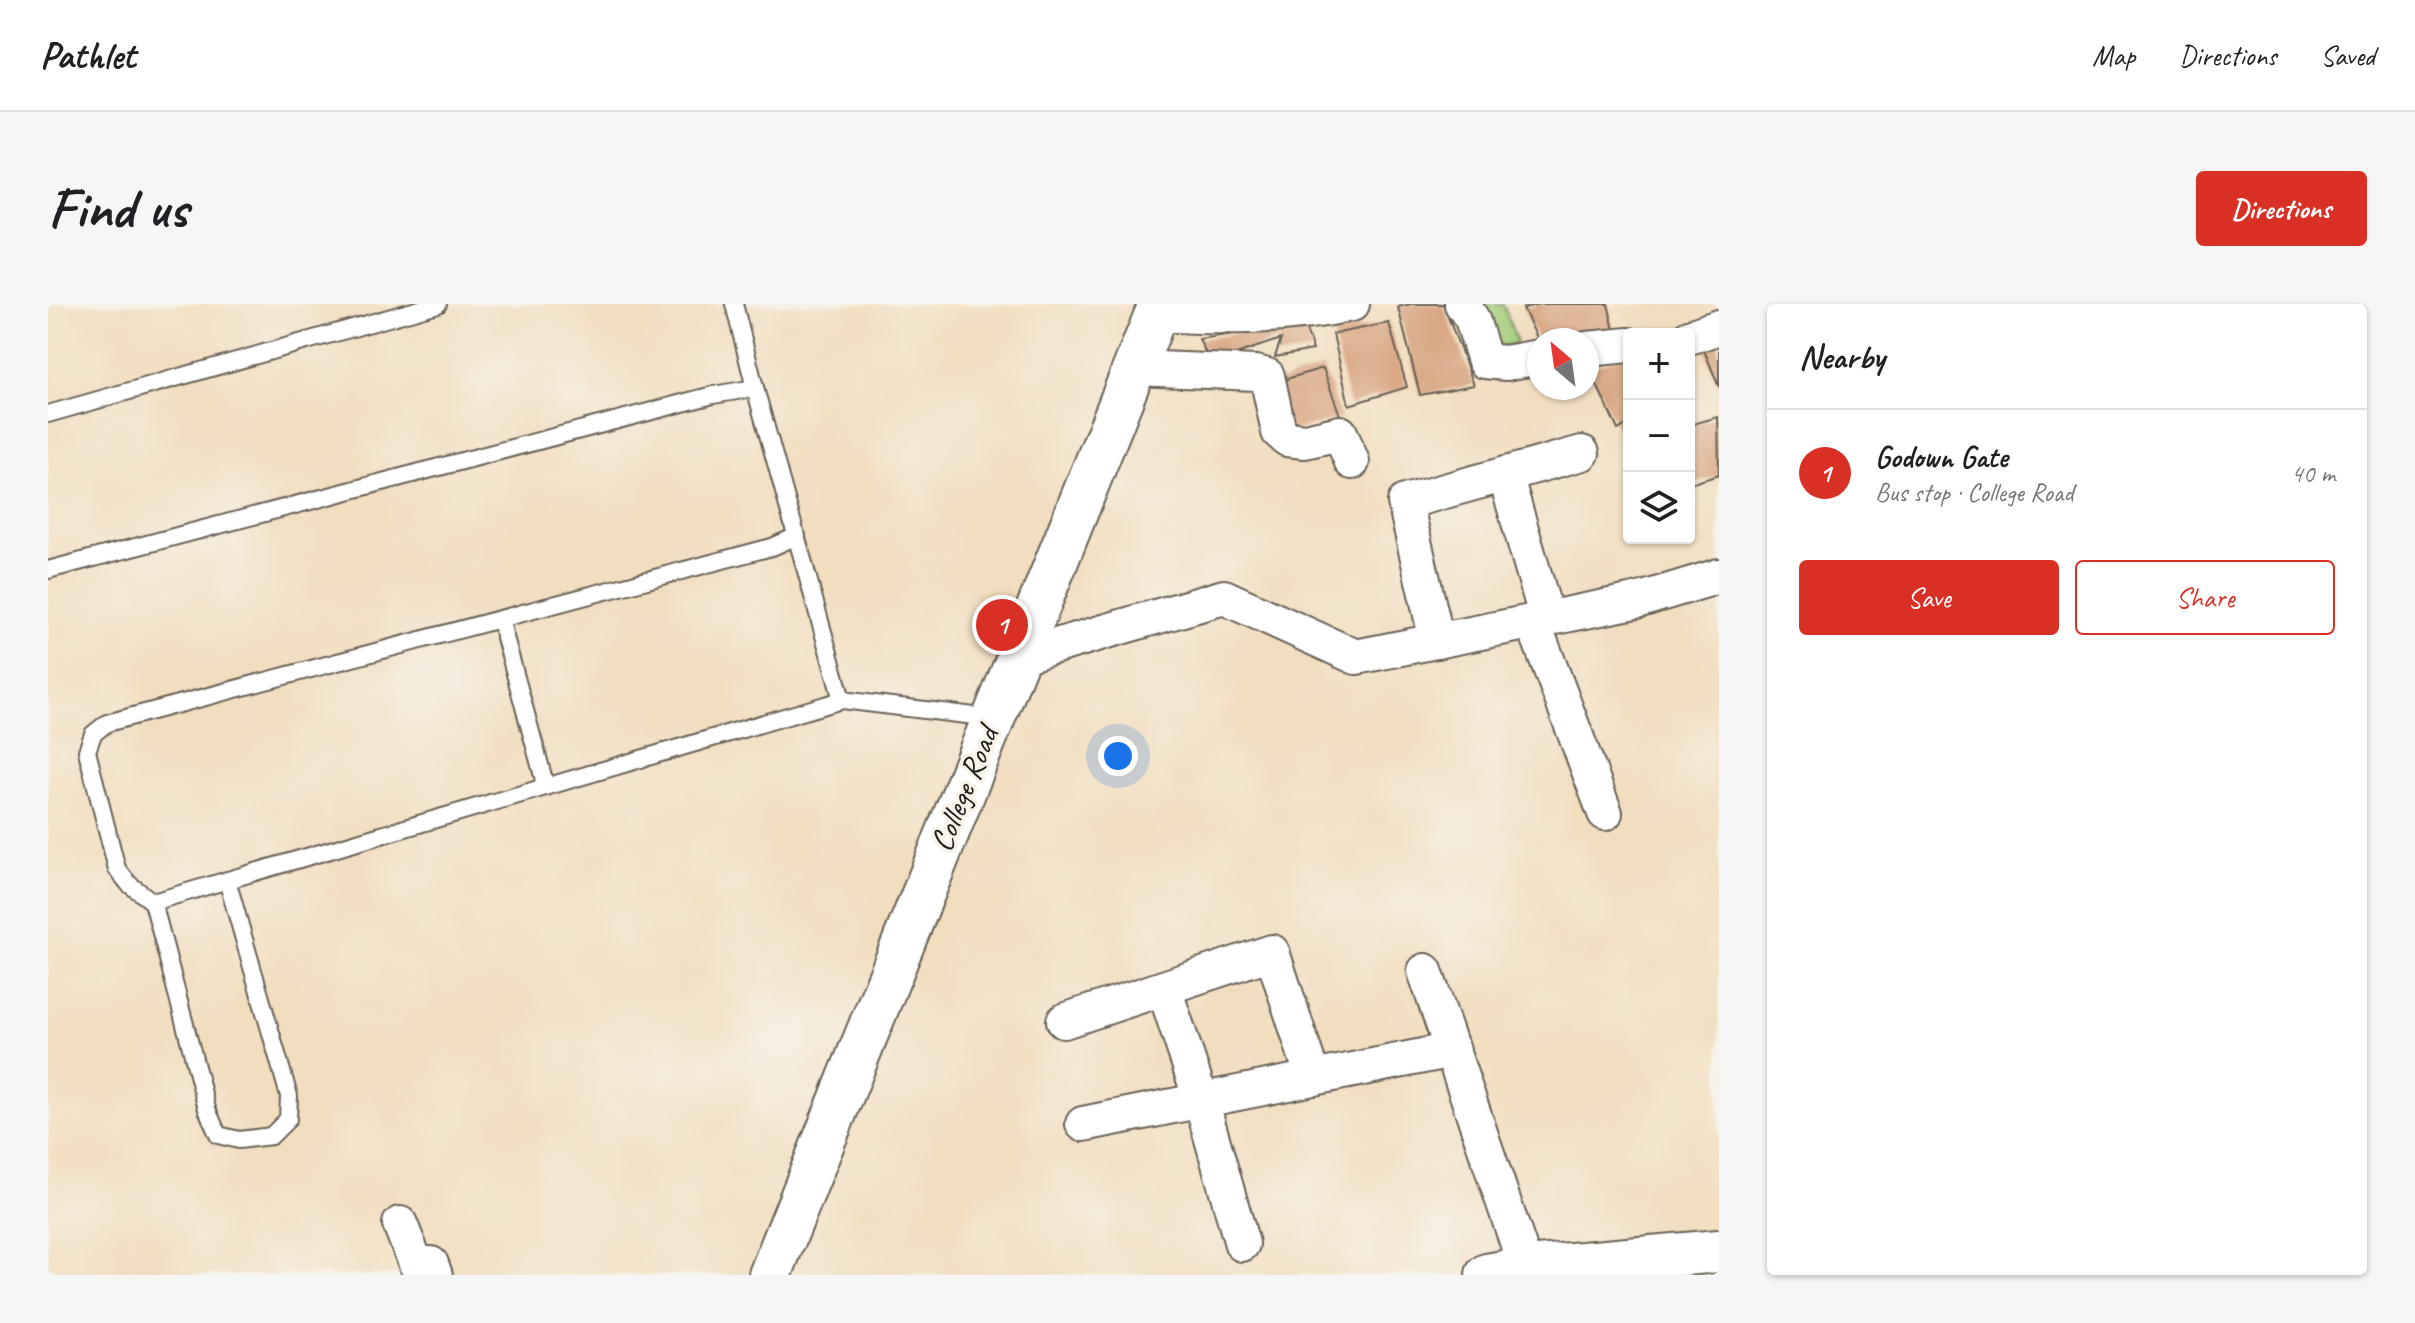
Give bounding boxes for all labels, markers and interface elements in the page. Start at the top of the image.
text: Pathlet [40,32,135,79]
text: Map [2092,38,2135,73]
text: Directions [2179,38,2277,73]
text: Saved [2321,38,2375,73]
button: Directions [2196,171,2367,246]
text: Find us [48,173,188,244]
north arrow [1527,328,1599,400]
map controls [1623,328,1695,544]
button: + [1623,328,1695,400]
text: Nearby [1799,335,1885,378]
button: − [1623,400,1695,472]
text: Godown Gate [1875,438,2007,476]
text: 1 [1819,457,1831,490]
text: 40 m [2291,457,2335,490]
button: layers [1623,472,1695,544]
text: Bus stop · College Road [1875,476,2073,509]
button: Save [1799,560,2059,635]
button: Share [2075,560,2335,635]
pin: 1 [976,595,1028,655]
street label: College Road [921,717,1009,857]
your location [1098,736,1138,776]

